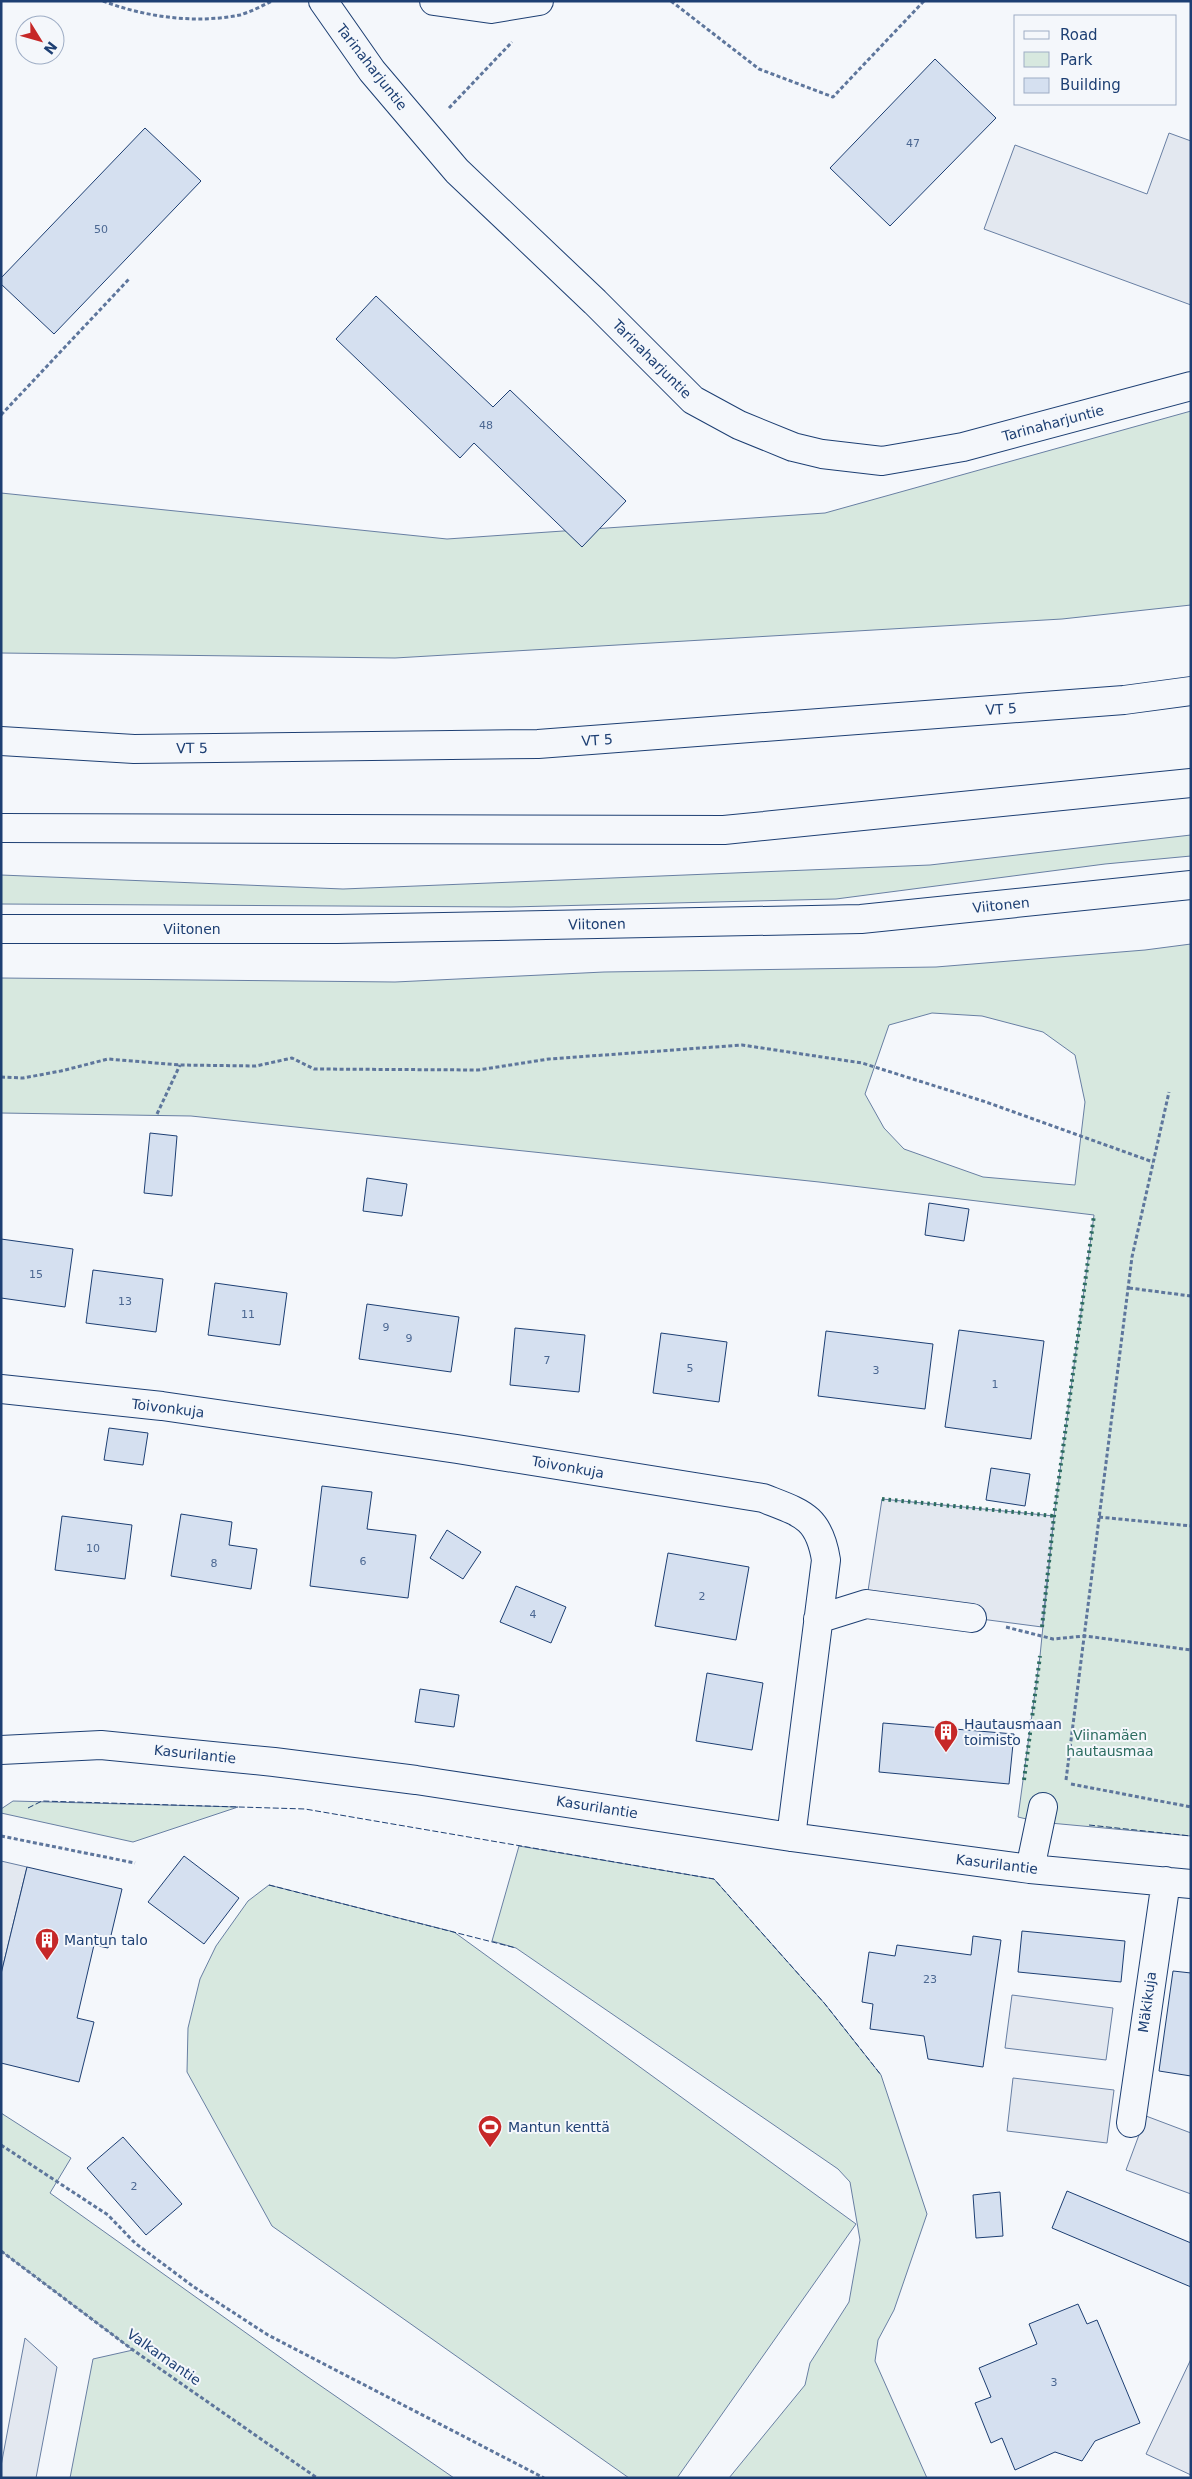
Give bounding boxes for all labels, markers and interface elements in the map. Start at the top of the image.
north arrow [15,15,65,65]
legend [1014,15,1177,105]
street label: Tarinaharjuntie [333,20,411,113]
text: Road [1060,26,1098,44]
text: N [40,38,60,57]
text: Park [1060,51,1093,69]
text: Building [1060,76,1121,94]
house number: 47 [906,137,920,150]
house number: 50 [94,223,108,236]
street label: Tarinaharjuntie [609,316,695,402]
street label: Tarinaharjuntie [999,402,1106,445]
house number: 48 [479,419,493,432]
street label: VT 5 [985,700,1017,718]
street label: VT 5 [581,731,613,749]
street label: VT 5 [176,740,208,756]
street label: Viitonen [972,894,1030,916]
street label: Viitonen [568,915,626,933]
street label: Viitonen [163,921,221,937]
house number: 15 [29,1268,43,1281]
house number: 13 [118,1295,132,1308]
house number: 11 [241,1308,255,1321]
house number: 9 [383,1321,390,1334]
house number: 9 [406,1332,413,1345]
house number: 7 [544,1354,551,1367]
house number: 5 [687,1362,694,1375]
house number: 3 [873,1364,880,1377]
house number: 1 [992,1378,999,1391]
street label: Toivonkuja [130,1395,205,1420]
street label: Toivonkuja [529,1453,606,1481]
house number: 10 [86,1542,100,1555]
house number: 6 [360,1555,367,1568]
house number: 8 [211,1557,218,1570]
house number: 2 [699,1590,706,1603]
house number: 4 [530,1608,537,1621]
place label: Hautausmaan toimisto [964,1716,1062,1748]
building icon: Hautausmaan toimisto [933,1719,959,1753]
park label: Viinamäen hautausmaa [1066,1727,1154,1759]
street label: Kasurilantie [153,1742,237,1766]
street label: Kasurilantie [555,1793,639,1821]
street label: Kasurilantie [955,1851,1039,1877]
building icon: Mantun talo [34,1927,60,1961]
place label: Mantun talo [64,1932,148,1948]
street label: Mäkikuja [1135,1970,1159,2034]
house number: 23 [923,1973,937,1986]
sports icon: Mantun kenttä [477,2114,503,2148]
place label: Mantun kenttä [508,2119,610,2135]
house number: 2 [131,2180,138,2193]
street label: Valkamantie [124,2326,204,2388]
house number: 3 [1051,2376,1058,2389]

